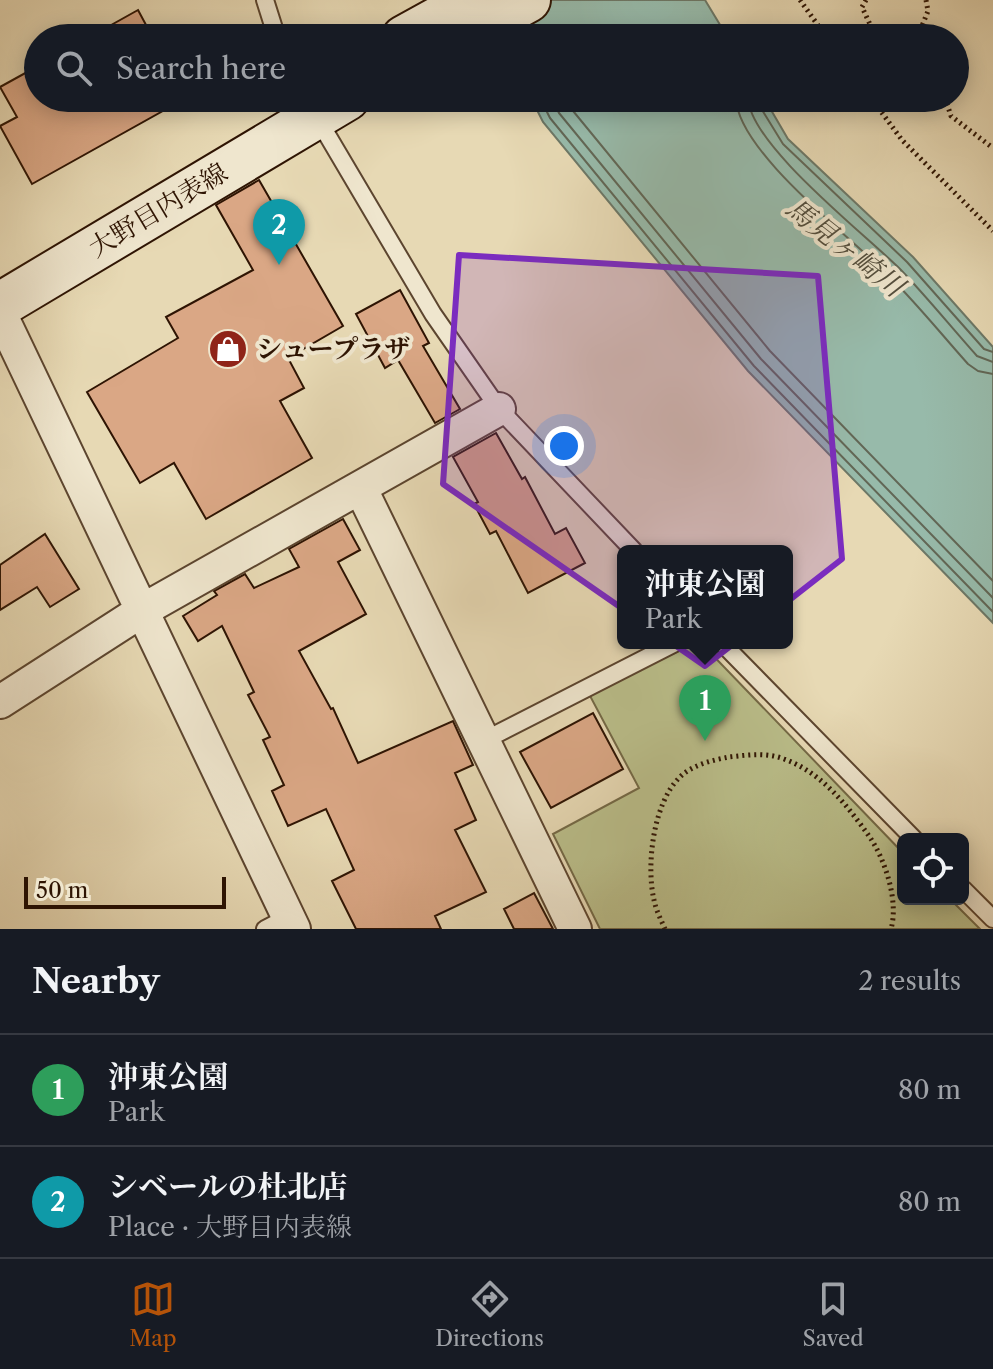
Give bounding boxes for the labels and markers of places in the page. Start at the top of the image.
pin: 2 [253,199,305,265]
shop icon: シュープラザ [207,328,249,370]
place label: シュープラザ [256,333,410,365]
pin: 1 [679,675,731,741]

